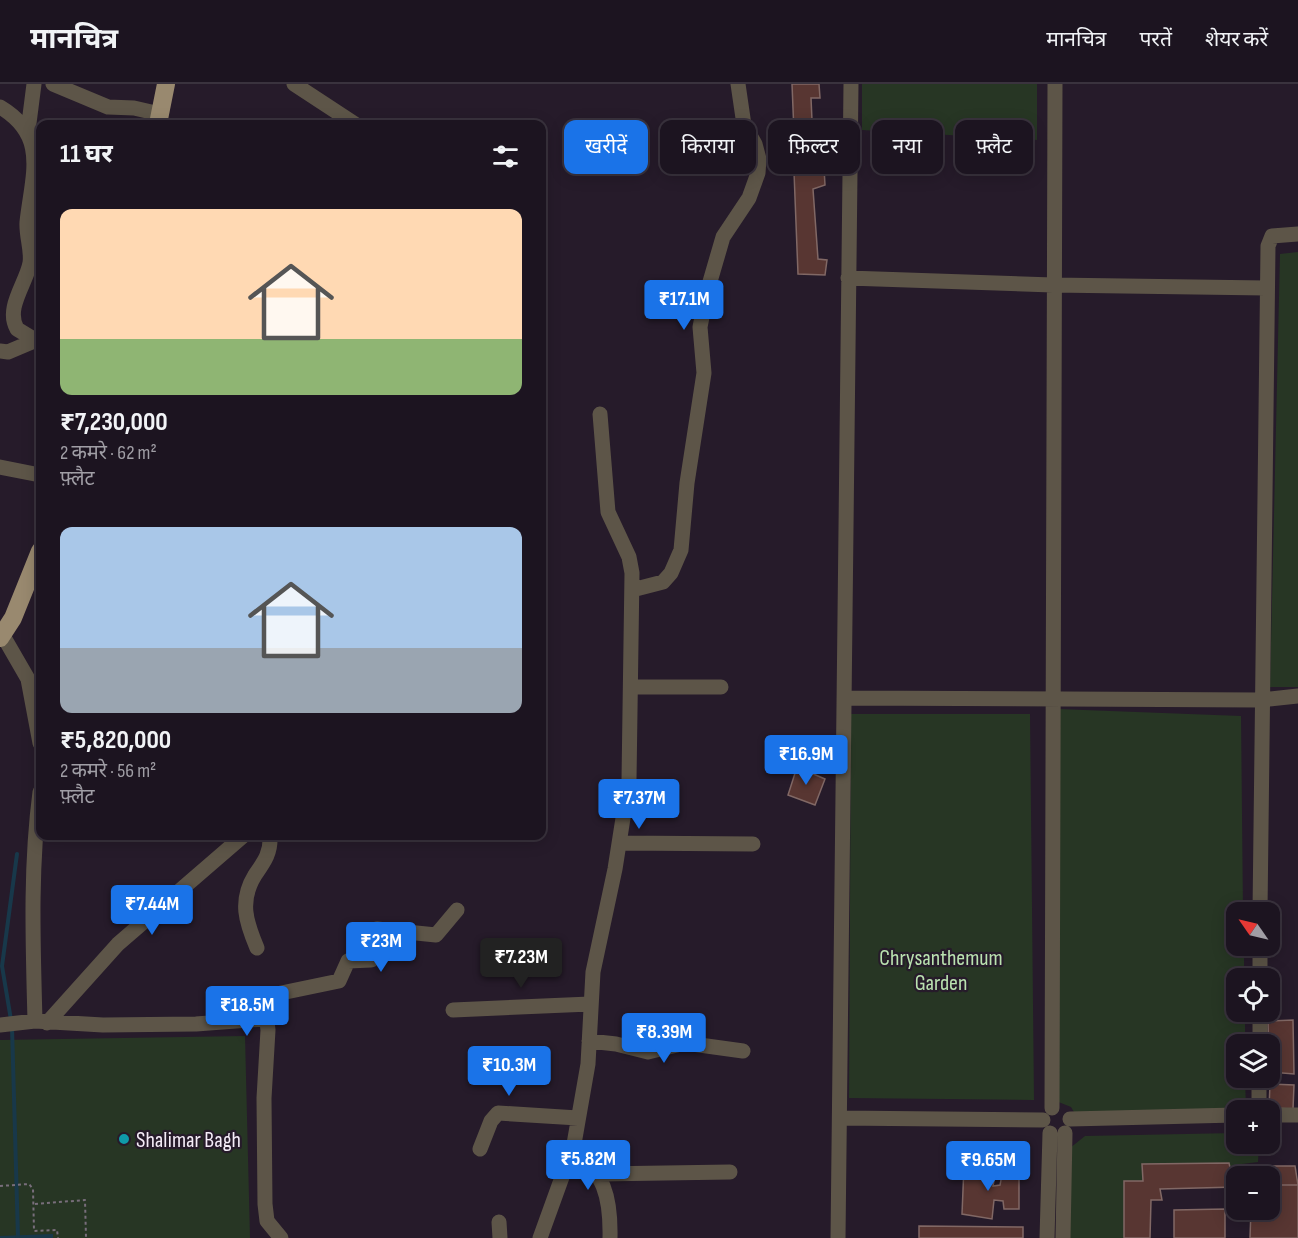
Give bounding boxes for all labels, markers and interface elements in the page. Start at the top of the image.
text: मानचित्र [30,23,118,56]
text: मानचित्र [1046,27,1106,52]
text: परतें [1139,27,1172,52]
text: शेयर करें [1205,27,1268,52]
chip: खरीदें [564,120,648,174]
chip: किराया [660,120,756,174]
chip: फ़िल्टर [768,120,860,174]
chip: नया [872,120,943,174]
chip: फ़्लैट [955,120,1033,174]
text: 11 घर [60,139,113,170]
icon: filters [489,140,522,173]
icon: home [237,248,345,356]
pin: ₹17.1M [635,280,733,331]
text: ₹17.1M [658,287,710,311]
text: ₹7,230,000 [60,407,168,438]
text: 2 कमरे · 62 m² [60,441,157,465]
text: फ़्लैट [60,467,95,491]
icon: home [237,566,345,674]
text: ₹5,820,000 [60,725,171,756]
pin: ₹16.9M [757,735,855,786]
text: ₹16.9M [779,742,833,766]
text: 2 कमरे · 56 m² [60,759,156,783]
pin: ₹7.37M [590,779,688,830]
text: फ़्लैट [60,785,95,809]
text: ₹7.37M [612,786,666,810]
pin: ₹7.44M [103,885,201,936]
text: ₹7.44M [125,892,179,916]
north arrow [1226,902,1280,956]
map controls [1226,902,1280,1220]
pin: ₹23M [345,922,417,973]
text: ₹23M [360,929,402,953]
pin: ₹7.23M [472,938,570,989]
text: ₹7.23M [494,945,548,969]
park label: Chrysanthemum Garden [879,945,1003,997]
button: locate [1226,968,1280,1022]
pin: ₹18.5M [198,986,296,1037]
text: ₹18.5M [220,993,274,1017]
pin: ₹8.39M [615,1013,713,1064]
text: ₹8.39M [636,1020,692,1044]
button: layers [1226,1034,1280,1088]
pin: ₹10.3M [460,1046,558,1097]
text: ₹10.3M [482,1053,536,1077]
button: + [1226,1100,1280,1154]
place label: Shalimar Bagh [136,1127,241,1154]
marker: Shalimar Bagh [117,1132,131,1146]
pin: ₹5.82M [539,1140,637,1191]
pin: ₹9.65M [939,1141,1037,1192]
text: ₹5.82M [560,1147,616,1171]
text: ₹9.65M [960,1148,1016,1172]
button: − [1226,1166,1280,1220]

